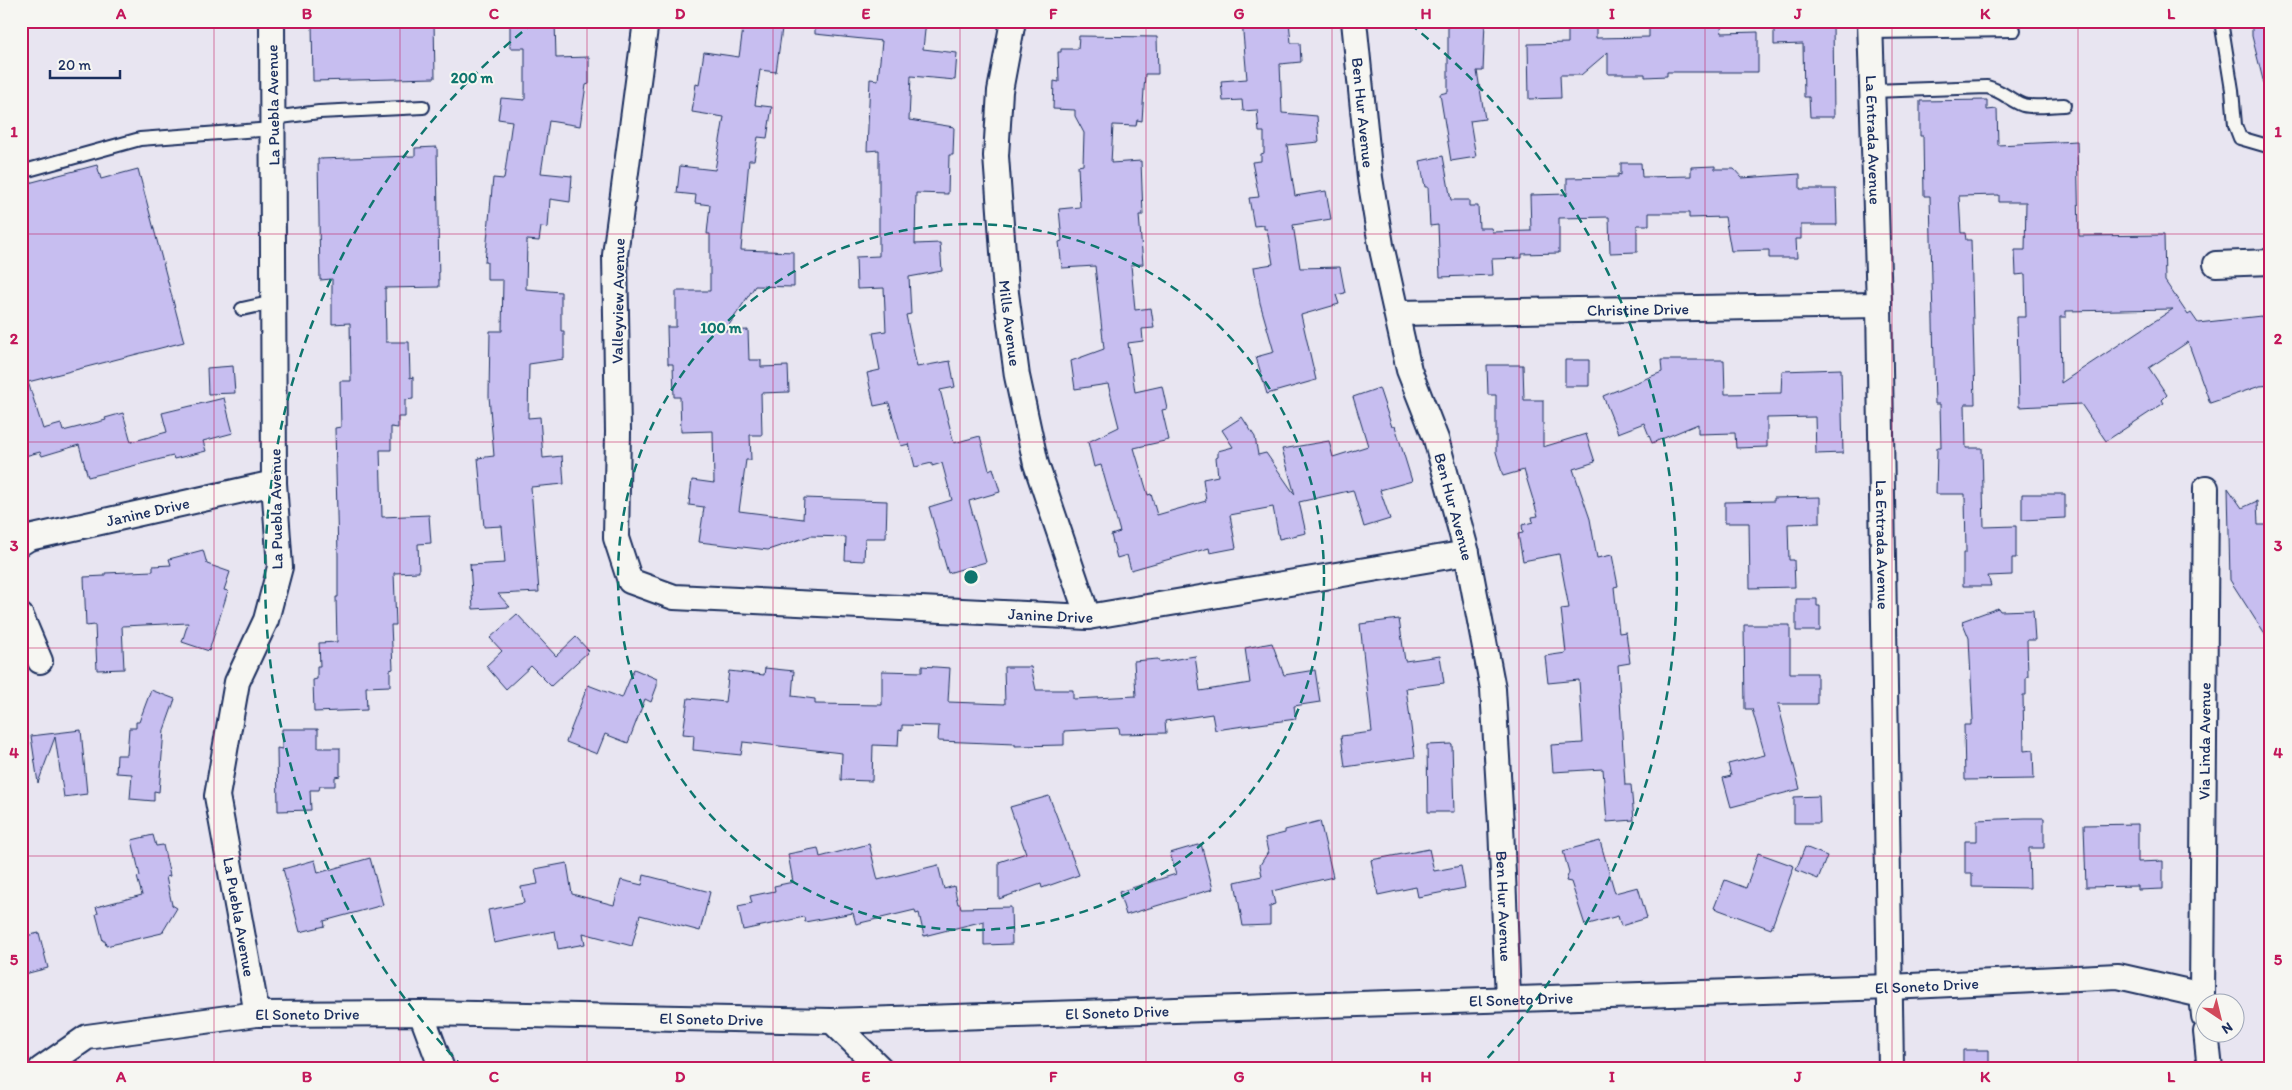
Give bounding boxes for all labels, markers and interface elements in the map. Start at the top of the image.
text: A [115,4,127,23]
text: B [302,4,313,23]
text: C [489,4,500,23]
text: D [675,4,686,23]
text: E [862,4,871,23]
text: F [1049,4,1058,23]
text: G [1233,4,1245,23]
text: H [1420,4,1432,23]
text: I [1609,4,1615,23]
text: J [1793,4,1802,23]
text: K [1980,4,1991,23]
text: L [2167,4,2176,23]
street label: La Puebla Avenue [262,44,284,166]
scale bar [50,48,120,80]
text: 20 m [58,56,92,74]
street label: Ben Hur Avenue [1348,56,1378,169]
text: 200 m [451,69,494,87]
street label: La Entrada Avenue [1862,75,1885,205]
text: 1 [10,122,18,141]
text: 1 [2274,122,2282,141]
street label: Valleyview Avenue [607,238,629,364]
street label: Mills Avenue [996,279,1025,368]
street label: Christine Drive [1587,299,1689,319]
text: 100 m [700,319,742,337]
text: 2 [10,329,19,348]
text: 2 [2274,329,2283,348]
street label: La Puebla Avenue [265,448,287,570]
street label: Ben Hur Avenue [1431,451,1478,562]
street label: La Entrada Avenue [1872,480,1893,610]
street label: Janine Drive [104,493,191,530]
text: 3 [10,536,19,555]
text: 3 [2274,536,2283,555]
centre of rings [962,568,980,586]
street label: Janine Drive [1008,604,1094,627]
street label: Via Linda Avenue [2194,682,2214,800]
text: 4 [9,743,19,762]
text: 4 [2273,743,2283,762]
street label: Ben Hur Avenue [1493,850,1516,962]
street label: La Puebla Avenue [219,856,259,978]
text: 5 [10,950,19,969]
text: 5 [2274,950,2283,969]
street label: El Soneto Drive [1874,973,1979,997]
street label: El Soneto Drive [1469,988,1573,1010]
north arrow [2194,992,2244,1042]
street label: El Soneto Drive [1065,1001,1170,1023]
street label: El Soneto Drive [255,1004,360,1024]
street label: El Soneto Drive [659,1008,764,1029]
text: N [2218,1019,2236,1038]
text: A [115,1067,127,1086]
text: B [302,1067,313,1086]
text: C [489,1067,500,1086]
text: D [675,1067,686,1086]
text: E [862,1067,871,1086]
text: F [1049,1067,1058,1086]
text: G [1233,1067,1245,1086]
text: H [1420,1067,1432,1086]
text: I [1609,1067,1615,1086]
text: J [1793,1067,1802,1086]
text: K [1980,1067,1991,1086]
text: L [2167,1067,2176,1086]

